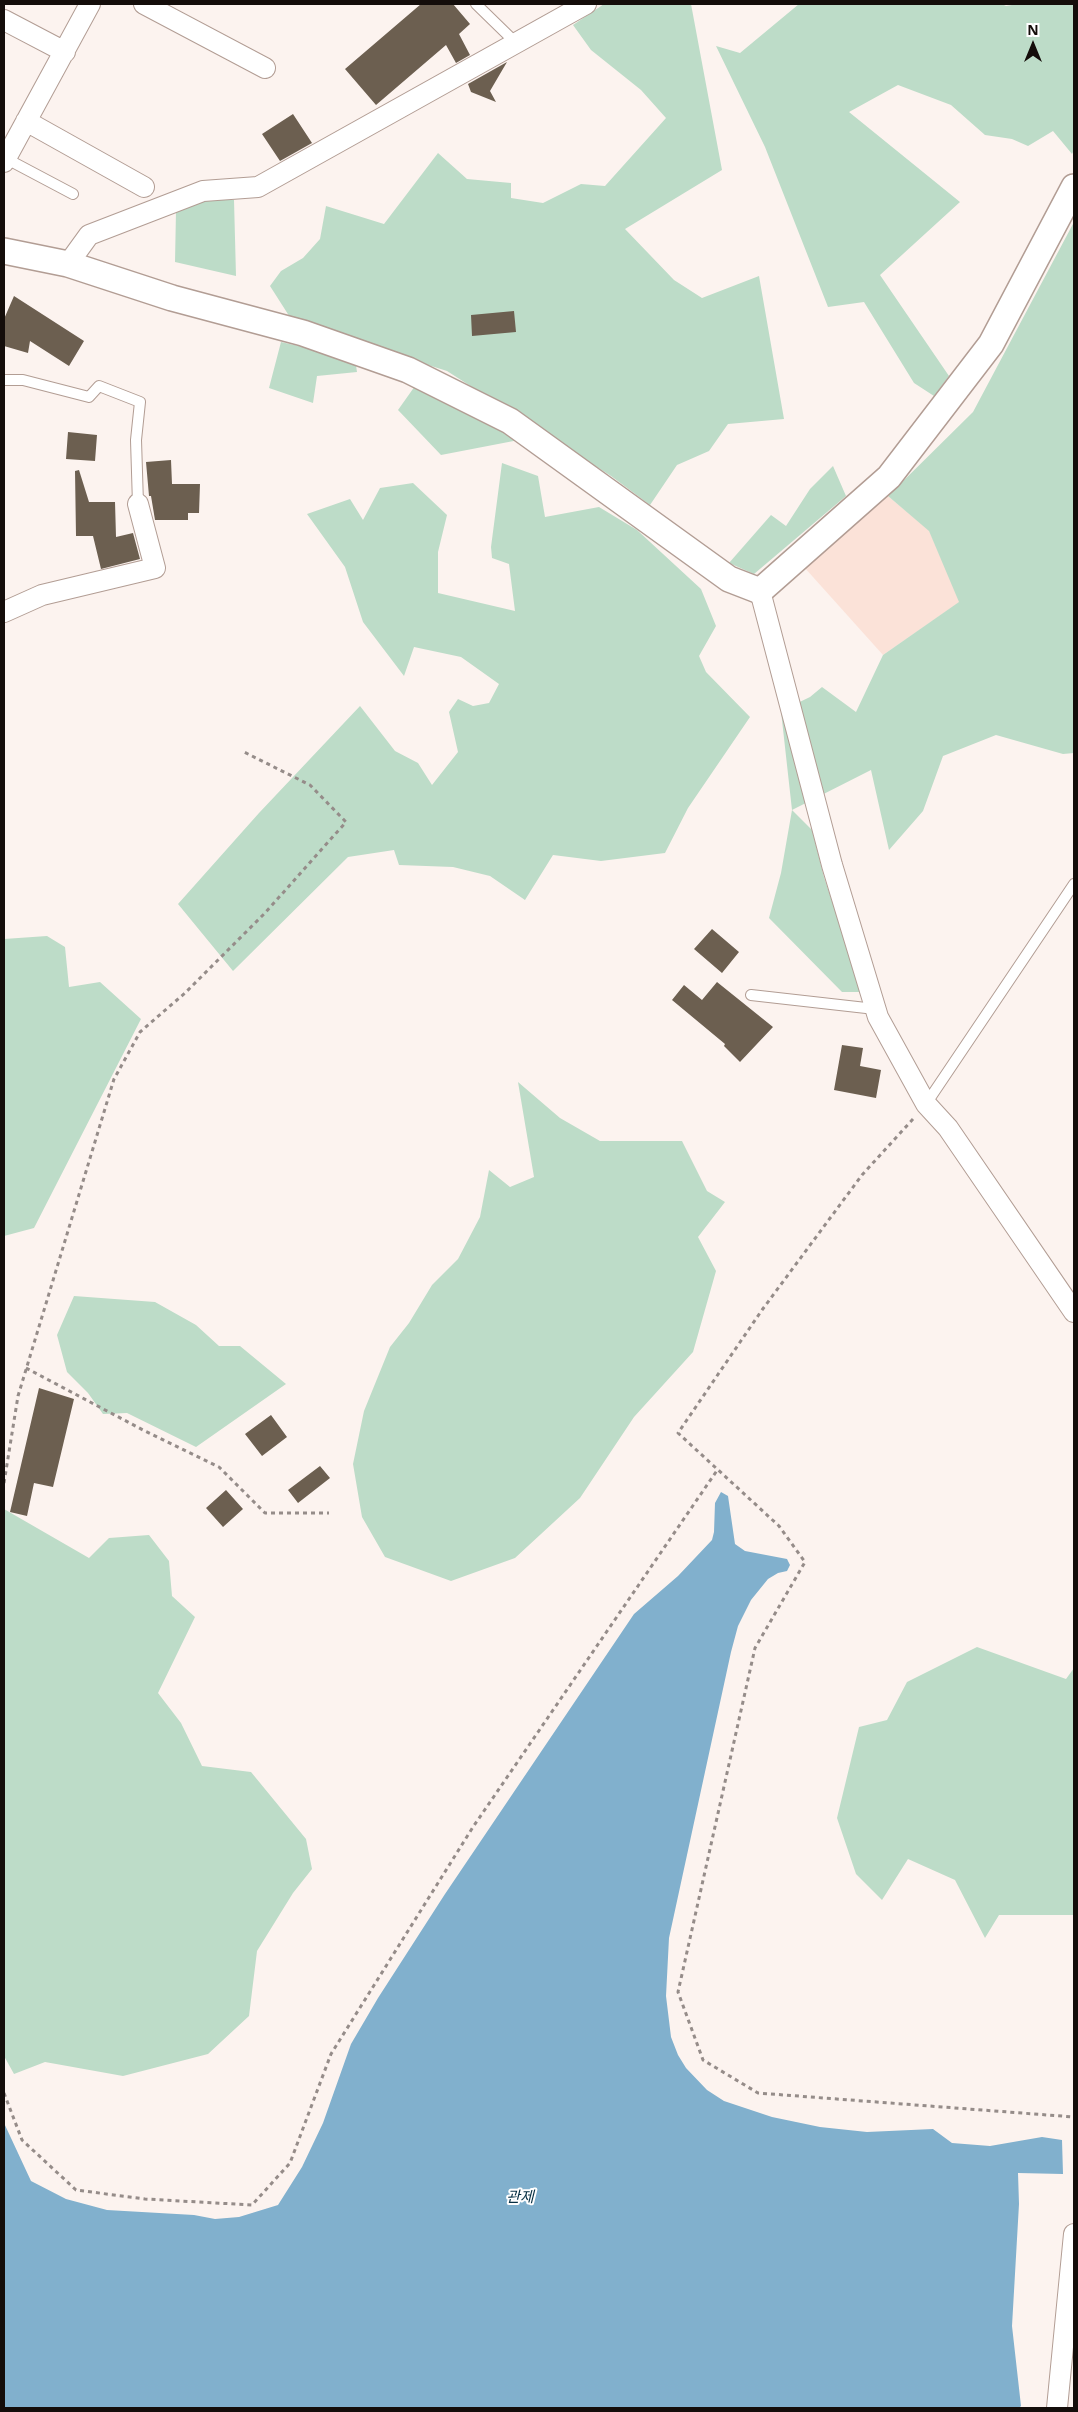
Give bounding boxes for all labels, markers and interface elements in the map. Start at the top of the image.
north arrow [1008,20,1058,70]
text: N [1027,20,1039,39]
water label: 관제 [506,2189,534,2207]

